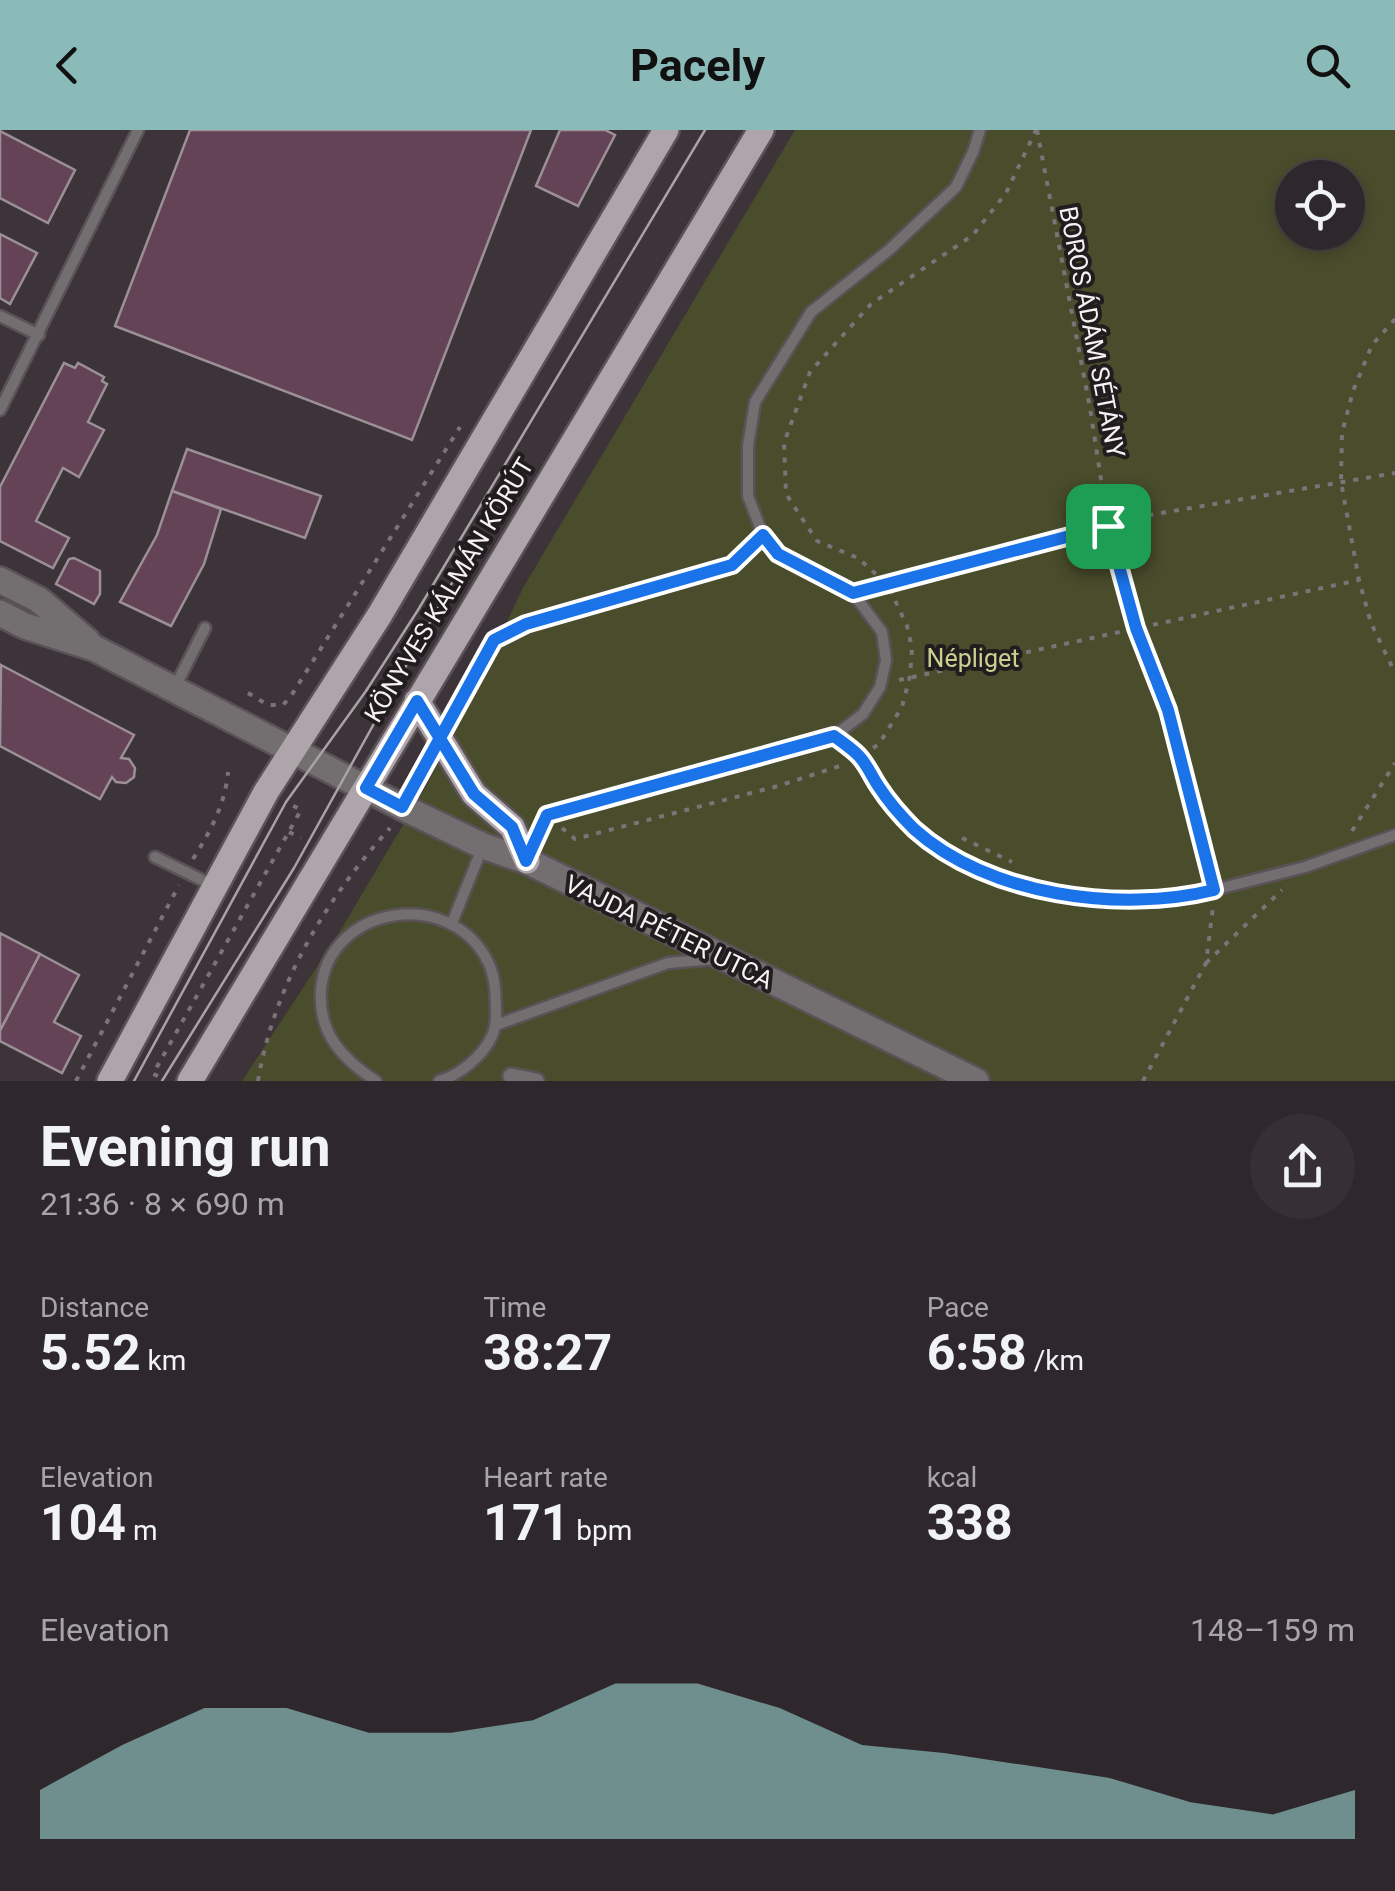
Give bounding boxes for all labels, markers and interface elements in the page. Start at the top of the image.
icon: back [40,38,95,93]
icon: search [1300,38,1355,93]
text: Pacely [630,39,765,92]
map controls [1275,160,1365,250]
button: locate [1275,160,1365,250]
street label: BOROS ÁDÁM SÉTÁNY [1053,204,1132,460]
street label: KÖNYVES KÁLMÁN KÖRÚT [358,452,540,727]
pin [1066,484,1151,569]
icon: arrive [1081,499,1136,554]
park label: Népliget [927,644,1019,673]
street label: VAJDA PÉTER UTCA [560,868,778,995]
button: share [1250,1114,1355,1219]
text: Evening run [40,1115,331,1179]
text: 21:36 · 8 × 690 m [40,1185,285,1223]
text: Distance [40,1291,149,1324]
text: Time [483,1291,546,1324]
text: Pace [927,1291,989,1324]
text: 5.52 [40,1324,141,1382]
text: 38:27 [483,1324,612,1382]
text: 6:58 [927,1324,1027,1382]
text: km [141,1344,186,1377]
text: /km [1027,1344,1084,1377]
text: Elevation [40,1461,153,1494]
text: Heart rate [483,1461,608,1494]
text: kcal [927,1461,977,1494]
text: 104 [40,1494,126,1552]
text: 171 [483,1494,569,1552]
text: 338 [927,1494,1013,1552]
text: m [126,1514,158,1547]
text: bpm [569,1514,632,1547]
text: Elevation [40,1611,170,1649]
text: 148–159 m [1190,1611,1355,1649]

